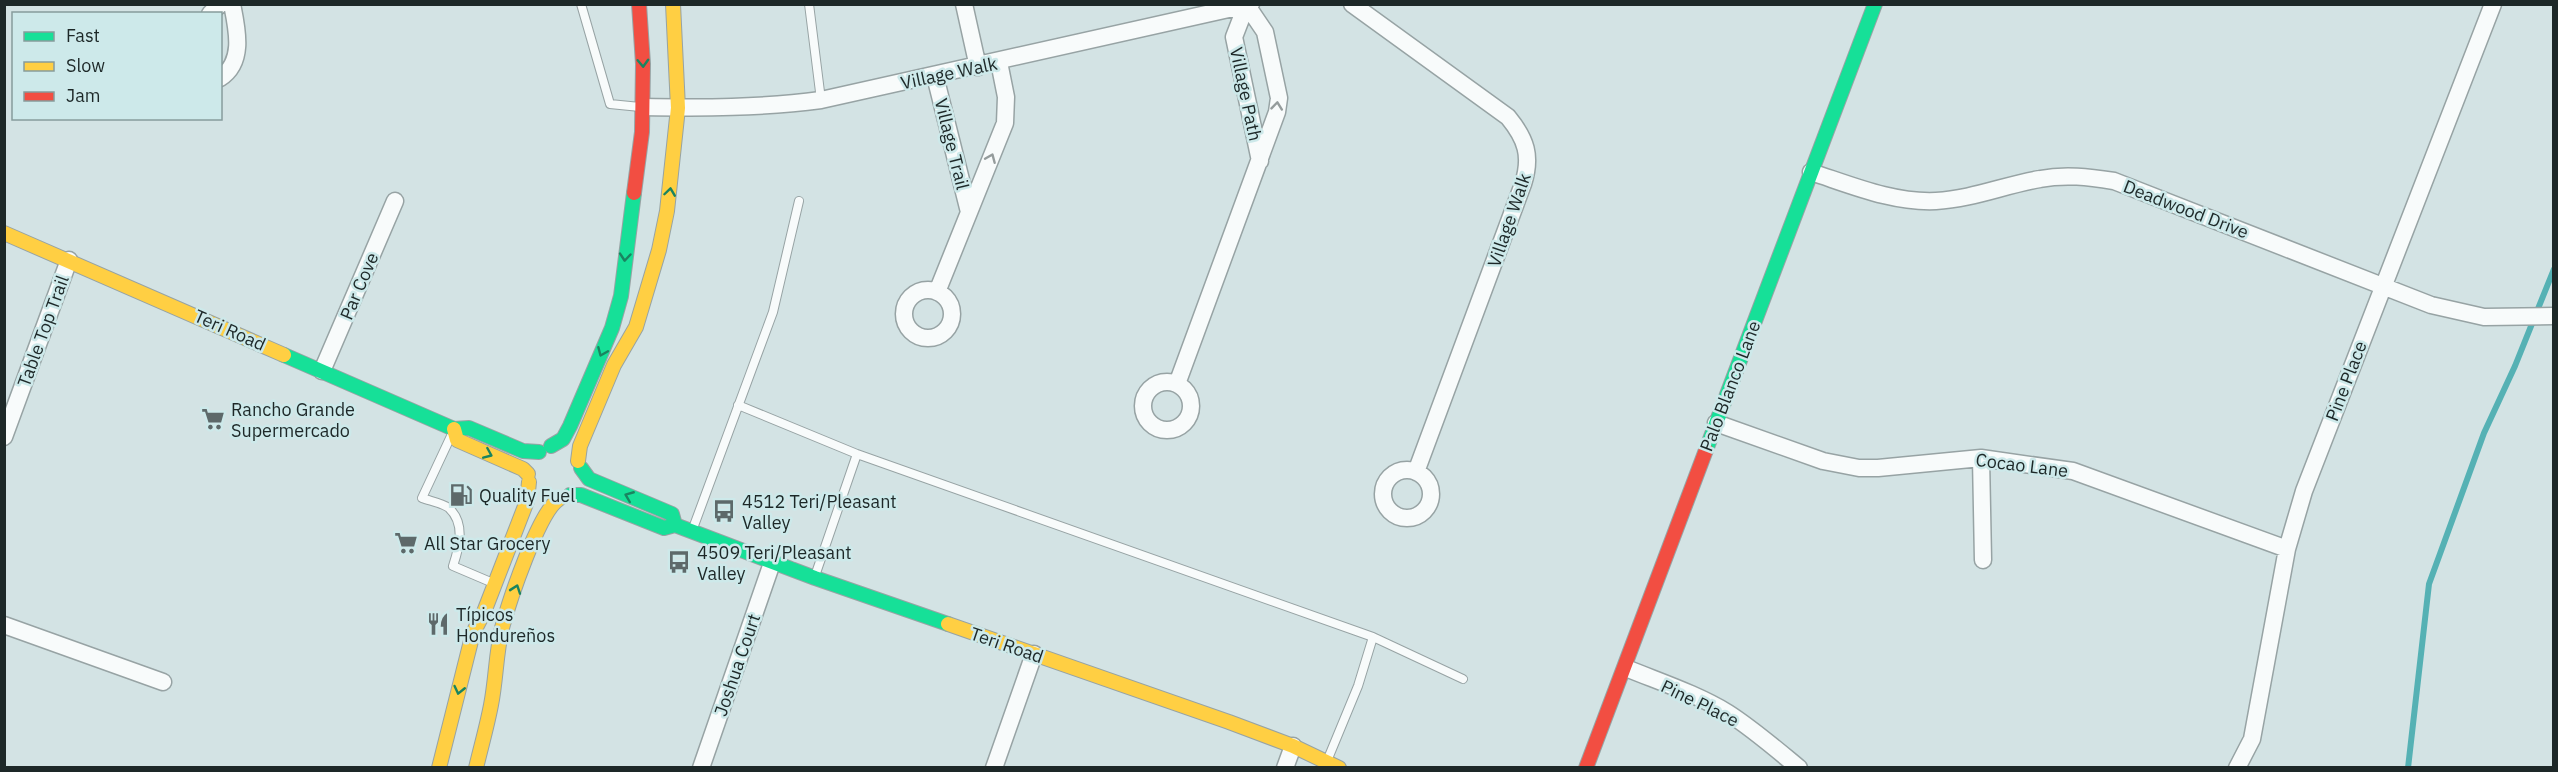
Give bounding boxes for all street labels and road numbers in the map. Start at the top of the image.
street label: Village Path [1225,45,1267,143]
street label: Village Walk [899,51,1000,94]
street label: Village Trail [930,96,974,192]
street label: Village Walk [1482,169,1536,270]
street label: Deadwood Drive [2120,175,2252,243]
street label: Par Cove [335,249,383,323]
street label: Table Top Trail [12,272,74,390]
street label: Teri Road [191,304,269,356]
street label: Palo Blanco Lane [1695,317,1766,455]
street label: Pine Place [2320,338,2372,424]
street label: Cocao Lane [1974,448,2070,482]
street label: Joshua Court [709,611,765,719]
street label: Teri Road [967,622,1047,668]
street label: Pine Place [1657,674,1743,732]

